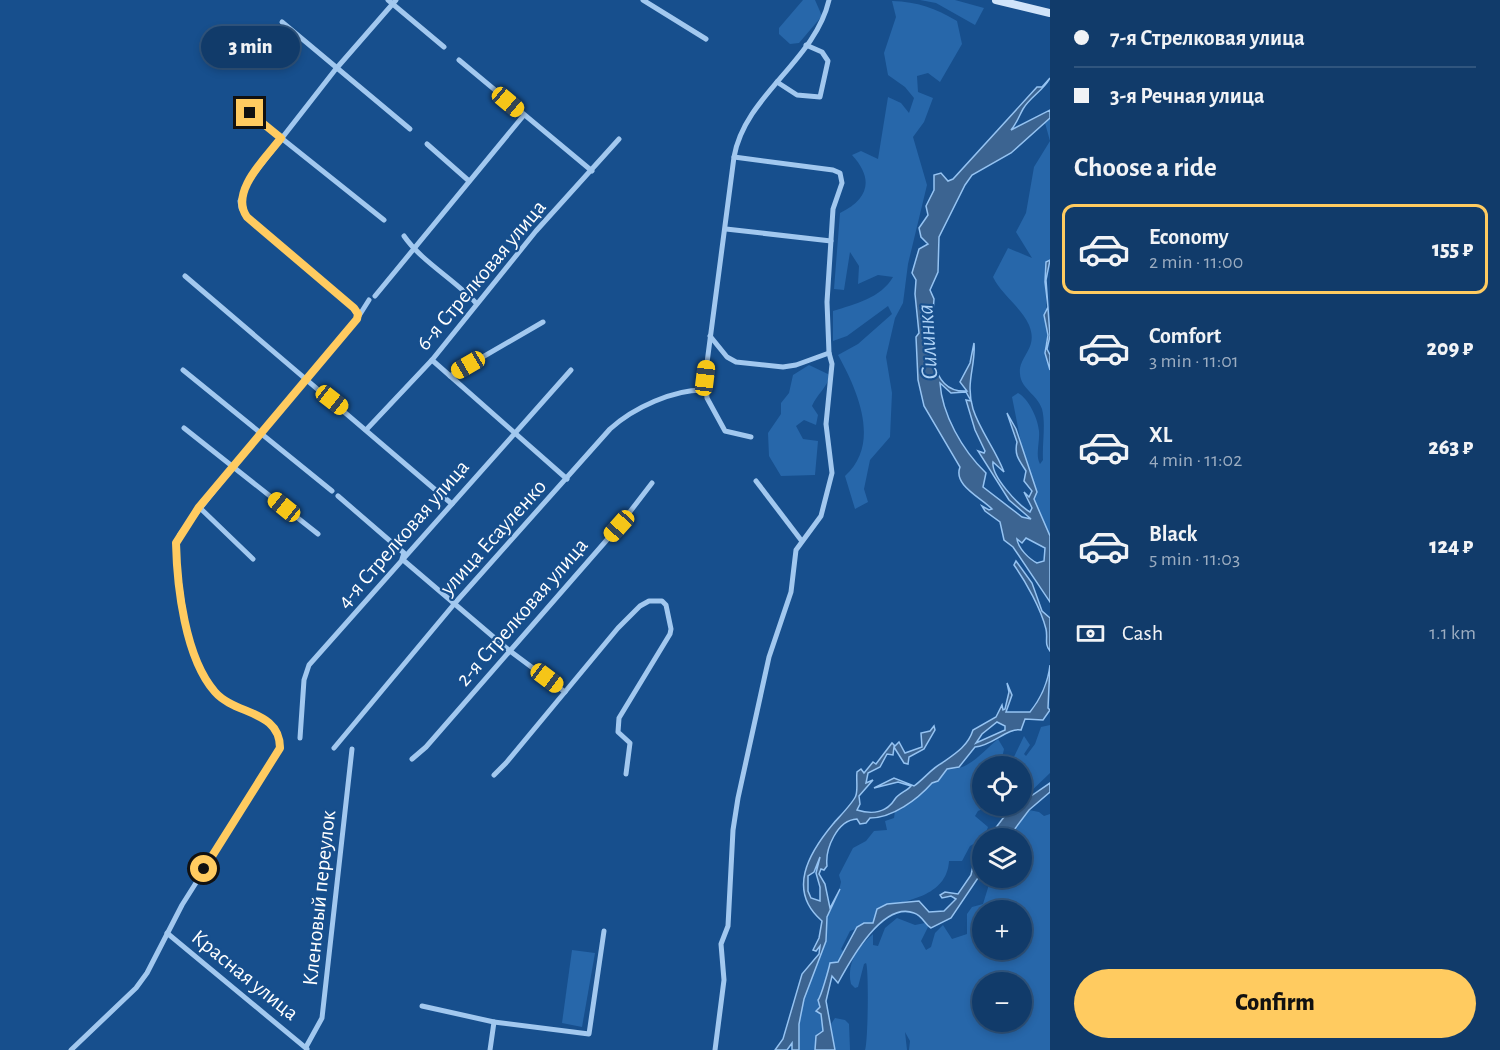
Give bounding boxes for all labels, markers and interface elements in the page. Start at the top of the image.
callout: 3 min [200,26,300,68]
text: 7-я Стрелковая улица [1110,27,1305,49]
text: 3 min [228,37,273,57]
car [488,84,528,120]
text: 3-я Речная улица [1110,85,1265,107]
route end [236,99,263,126]
text: Choose a ride [1074,154,1217,181]
street label: 6-я Стрелковая улица [412,196,550,354]
icon: car [1077,222,1131,276]
text: Economy [1149,226,1229,248]
text: 155 ₽ [1432,238,1473,260]
text: 2 min · 11:00 [1149,252,1243,272]
water label: Силинка [913,303,943,381]
icon: car [1077,321,1131,375]
text: Comfort [1149,325,1221,347]
text: 209 ₽ [1427,337,1473,359]
car [448,348,488,382]
text: 3 min · 11:01 [1149,351,1239,371]
car [694,359,716,397]
car [312,382,352,418]
icon: car [1077,420,1131,474]
text: XL [1149,424,1172,446]
text: 263 ₽ [1428,436,1473,458]
text: 4 min · 11:02 [1149,450,1242,470]
street label: 4-я Стрелковая улица [333,456,473,612]
street label: улица Есауленко [435,475,550,600]
car [264,489,304,525]
car [600,507,638,545]
icon: car [1077,519,1131,573]
text: Black [1149,523,1197,545]
street label: 2-я Стрелковая улица [452,534,592,690]
text: 124 ₽ [1429,535,1473,557]
text: 5 min · 11:03 [1149,549,1240,569]
icon: cash [1074,617,1107,650]
text: Cash [1122,622,1163,644]
text: 1.1 km [1429,623,1476,643]
car [527,660,567,696]
map controls [972,756,1032,1032]
button: locate [972,756,1032,816]
street label: Кленовый переулок [299,809,339,987]
button: layers [972,828,1032,888]
route start [190,855,217,882]
button: + [972,900,1032,960]
street label: Красная улица [187,925,303,1025]
button: Confirm [1074,969,1476,1038]
button: − [972,972,1032,1032]

